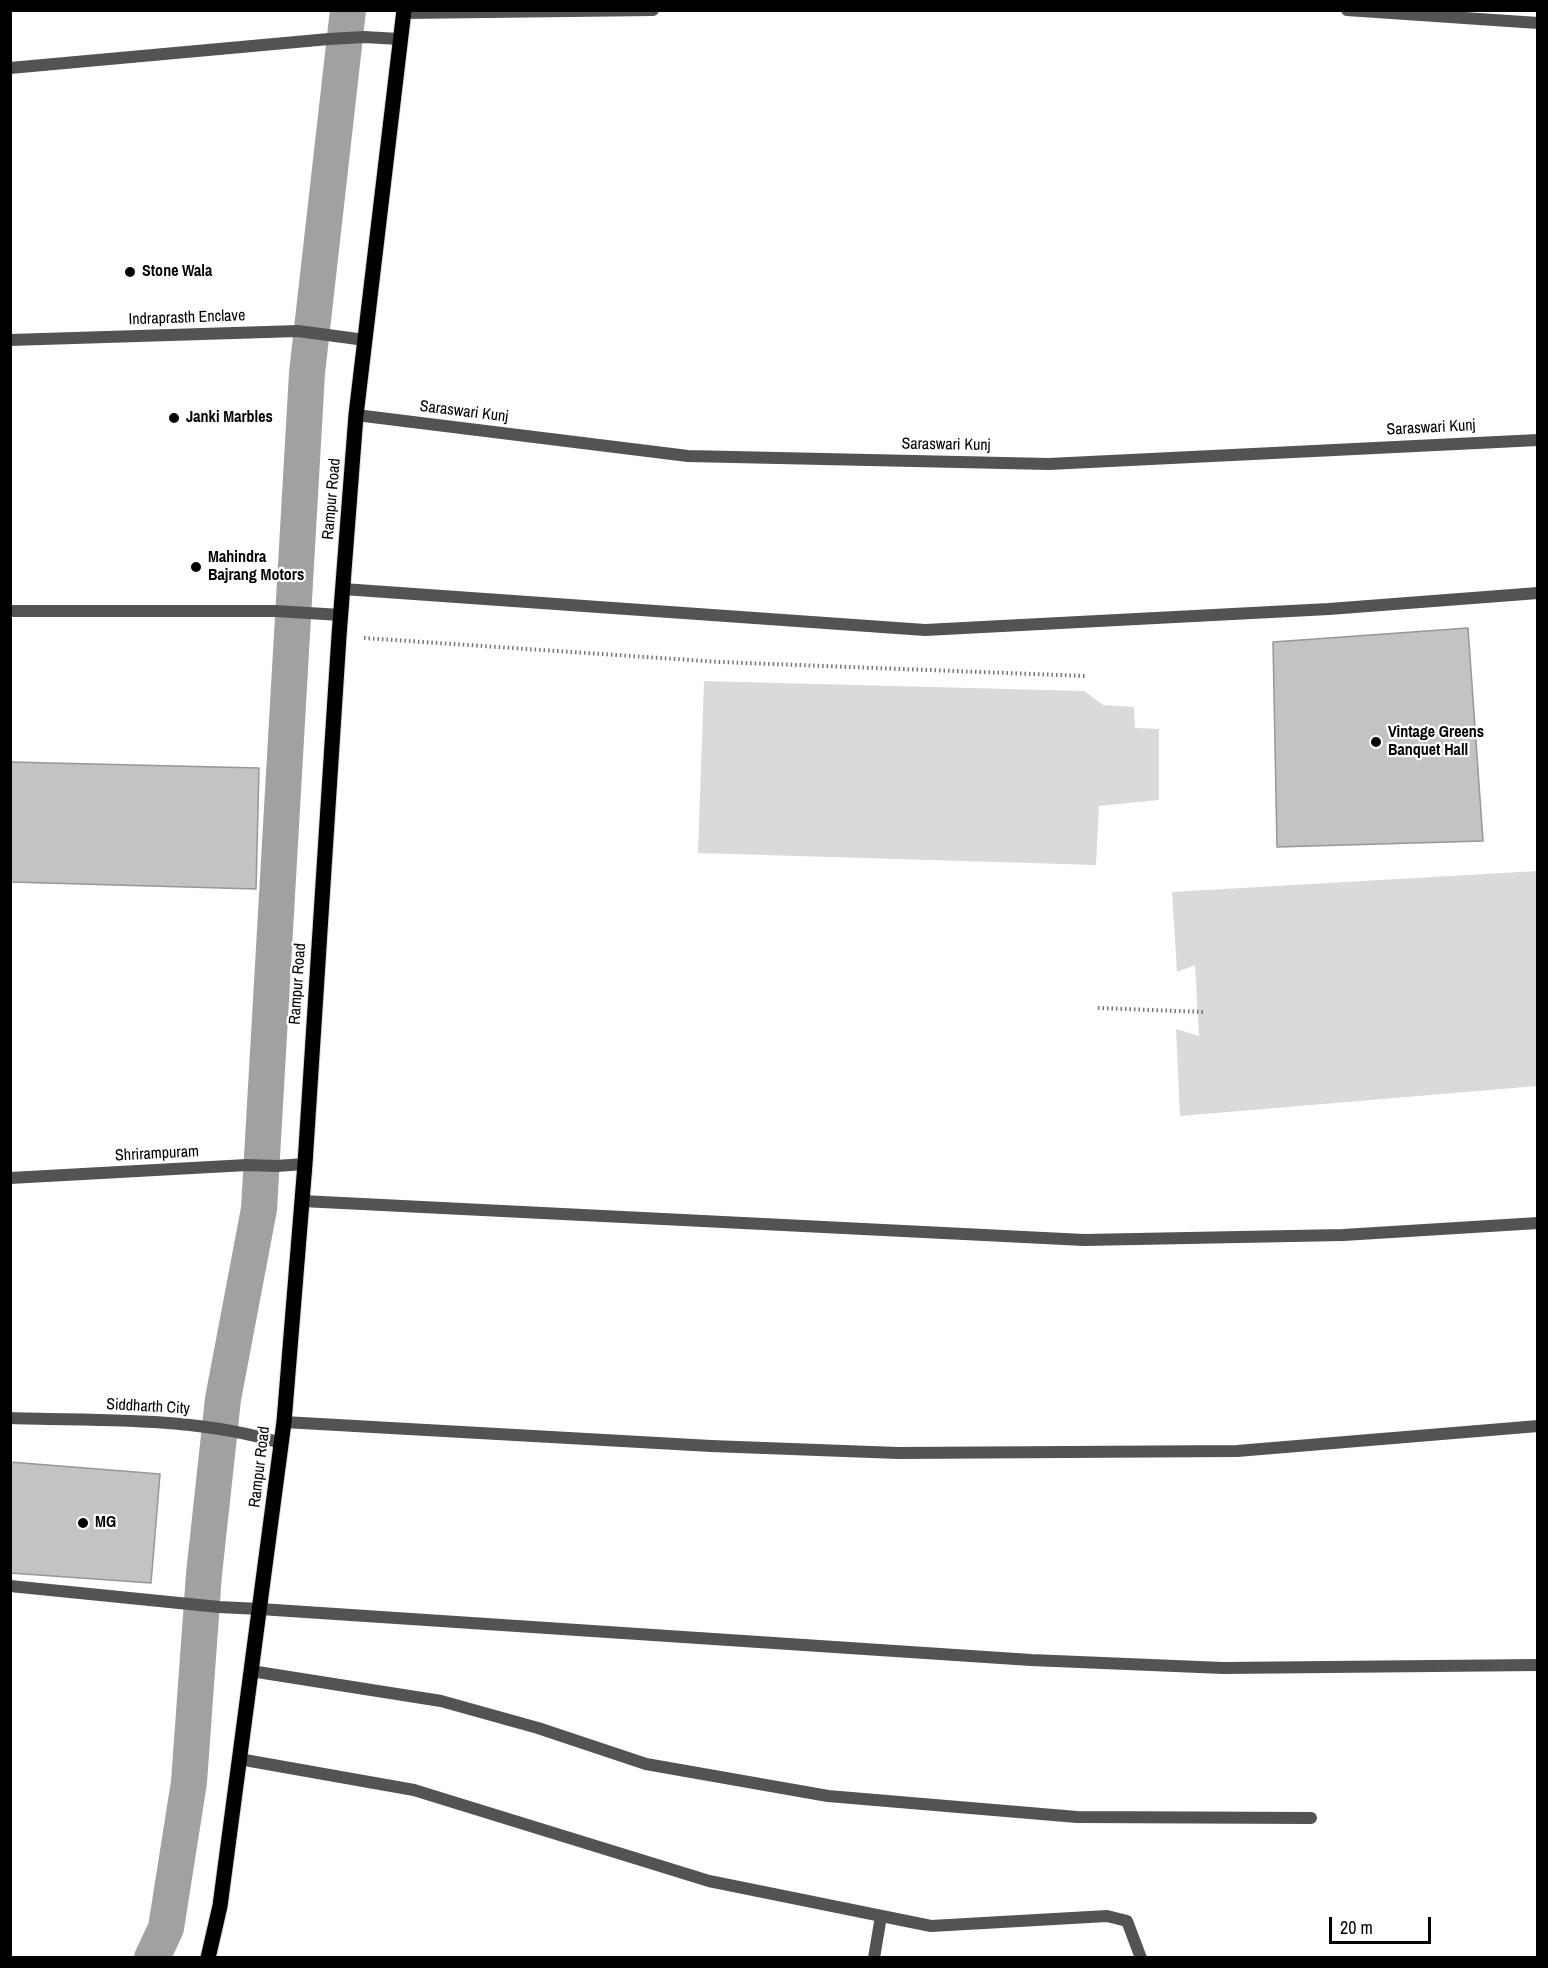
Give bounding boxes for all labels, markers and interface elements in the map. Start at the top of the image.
place label: Stone Wala [142,262,212,282]
marker: Stone Wala [123,265,137,279]
street label: Indraprasth Enclave [128,306,246,330]
street label: Saraswari Kunj [419,397,509,427]
place label: Janki Marbles [186,408,273,428]
marker: Janki Marbles [167,411,181,425]
street label: Saraswari Kunj [1386,416,1476,440]
street label: Saraswari Kunj [901,435,991,455]
street label: Rampur Road [319,457,345,541]
place label: Mahindra Bajrang Motors [208,548,304,586]
marker: Mahindra Bajrang Motors [189,560,203,574]
place label: Vintage Greens Banquet Hall [1388,723,1484,761]
marker: Vintage Greens Banquet Hall [1369,735,1383,749]
street label: Rampur Road [286,943,310,1025]
street label: Shrirampuram [115,1142,199,1166]
street label: Siddharth City [106,1395,190,1419]
street label: Rampur Road [245,1425,275,1509]
place label: MG [95,1513,116,1533]
marker: MG [76,1516,90,1530]
scale bar [1332,1905,1434,1943]
text: 20 m [1340,1915,1373,1940]

